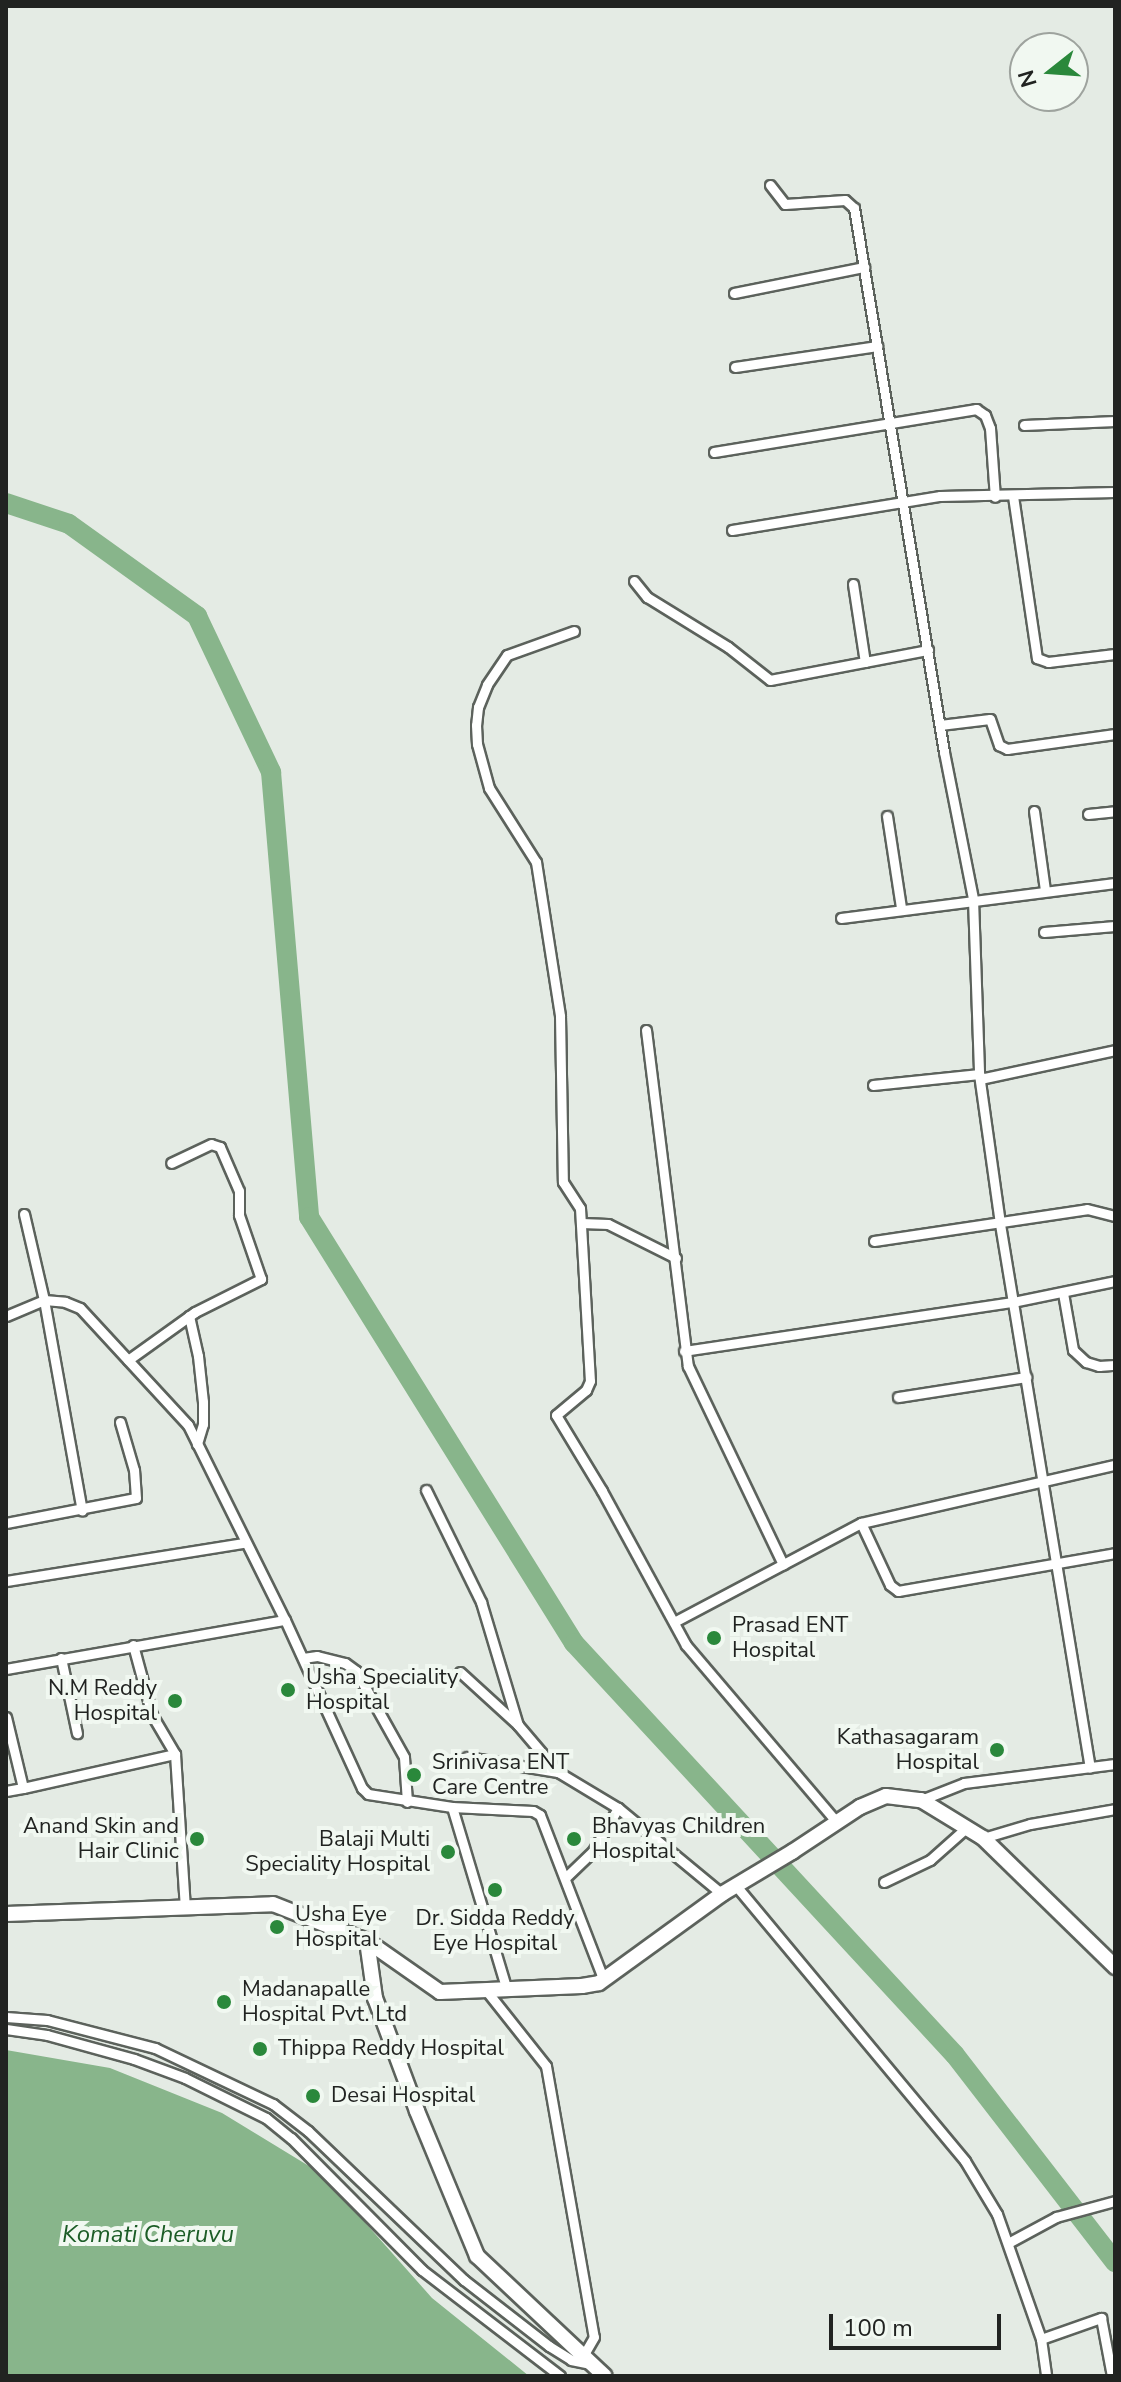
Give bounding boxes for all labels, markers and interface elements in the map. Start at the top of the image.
north arrow [1009,32,1089,112]
text: N [1011,66,1045,91]
place label: Prasad ENT Hospital [732,1612,848,1664]
marker: Prasad ENT Hospital [703,1627,725,1649]
place label: Usha Speciality Hospital [306,1664,458,1716]
place label: N.M Reddy Hospital [48,1675,157,1726]
marker: Usha Speciality Hospital [277,1679,299,1701]
marker: N.M Reddy Hospital [164,1690,186,1712]
place label: Kathasagaram Hospital [837,1724,979,1776]
marker: Kathasagaram Hospital [986,1739,1008,1761]
place label: Srinivasa ENT Care Centre [432,1749,569,1800]
marker: Srinivasa ENT Care Centre [403,1764,425,1786]
place label: Anand Skin and Hair Clinic [23,1813,179,1864]
place label: Bhavyas Children Hospital [592,1813,765,1864]
place label: Balaji Multi Speciality Hospital [245,1826,430,1878]
marker: Anand Skin and Hair Clinic [186,1828,208,1850]
marker: Bhavyas Children Hospital [563,1828,585,1850]
marker: Balaji Multi Speciality Hospital [437,1841,459,1863]
marker: Dr. Sidda Reddy Eye Hospital [484,1879,506,1901]
place label: Usha Eye Hospital [295,1901,387,1952]
place label: Dr. Sidda Reddy Eye Hospital [415,1905,575,1956]
marker: Usha Eye Hospital [266,1916,288,1938]
place label: Madanapalle Hospital Pvt. Ltd [242,1976,407,2028]
marker: Madanapalle Hospital Pvt. Ltd [213,1991,235,2013]
place label: Thippa Reddy Hospital [278,2036,504,2062]
marker: Thippa Reddy Hospital [249,2038,271,2060]
place label: Desai Hospital [331,2083,475,2109]
marker: Desai Hospital [302,2085,324,2107]
water label: Komati Cheruvu [62,2221,234,2249]
scale bar [833,2298,1005,2348]
text: 100 m [843,2312,913,2344]

